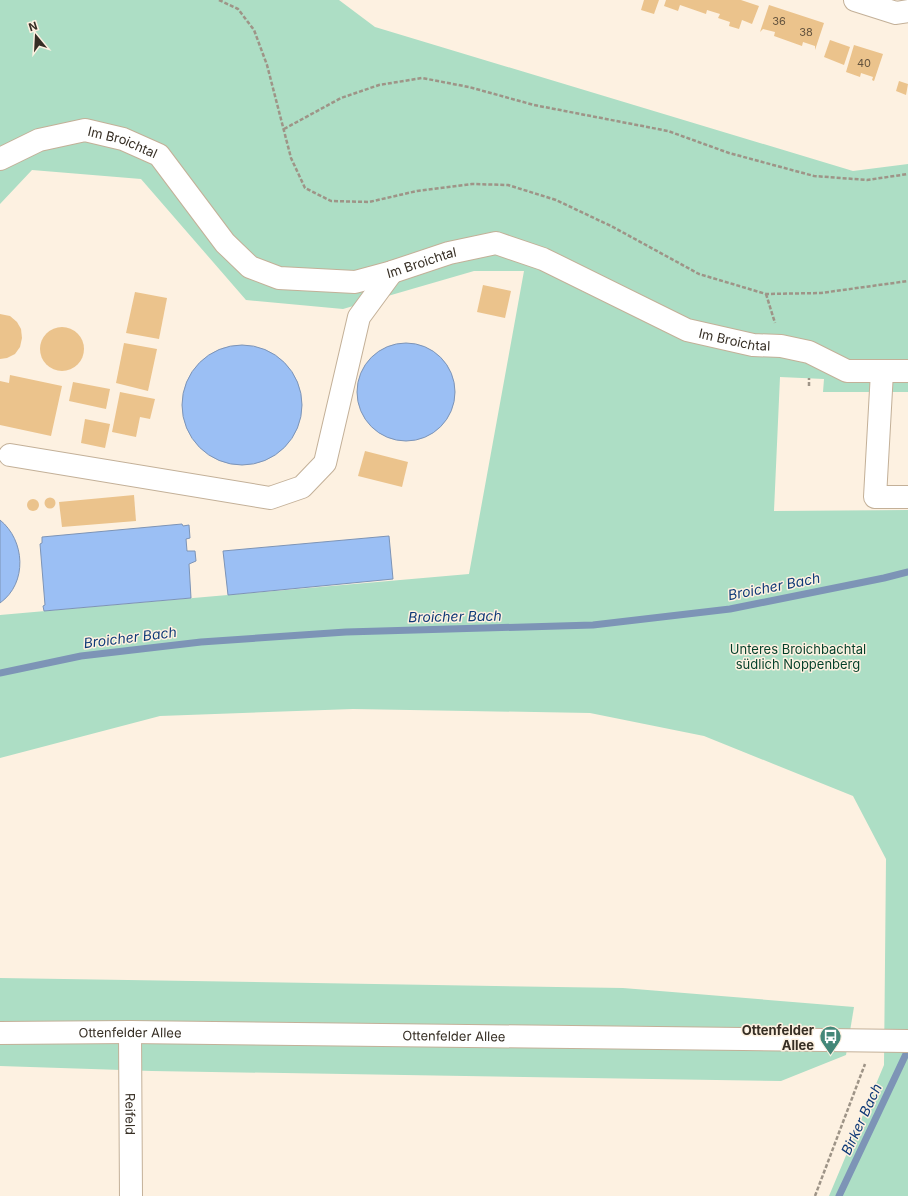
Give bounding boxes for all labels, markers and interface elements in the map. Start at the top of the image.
house number: 36 [772,14,786,28]
north arrow [16,16,56,56]
text: N [27,19,39,34]
house number: 38 [799,25,813,39]
house number: 40 [857,56,871,70]
street label: Im Broichtal [86,123,160,161]
street label: Im Broichtal [385,244,458,281]
street label: Im Broichtal [697,325,771,354]
water label: Broicher Bach [726,569,822,603]
water label: Broicher Bach [408,607,502,625]
water label: Broicher Bach [83,623,177,651]
park label: Unteres Broichbachtal südlich Noppenberg [730,641,866,672]
place label: Ottenfelder Allee [742,1022,815,1053]
street label: Ottenfelder Allee [78,1024,182,1041]
bus stop icon: Ottenfelder Allee [817,1024,843,1057]
street label: Ottenfelder Allee [402,1027,506,1044]
water label: Birker Bach [837,1081,885,1157]
street label: Reifeld [122,1093,139,1135]

